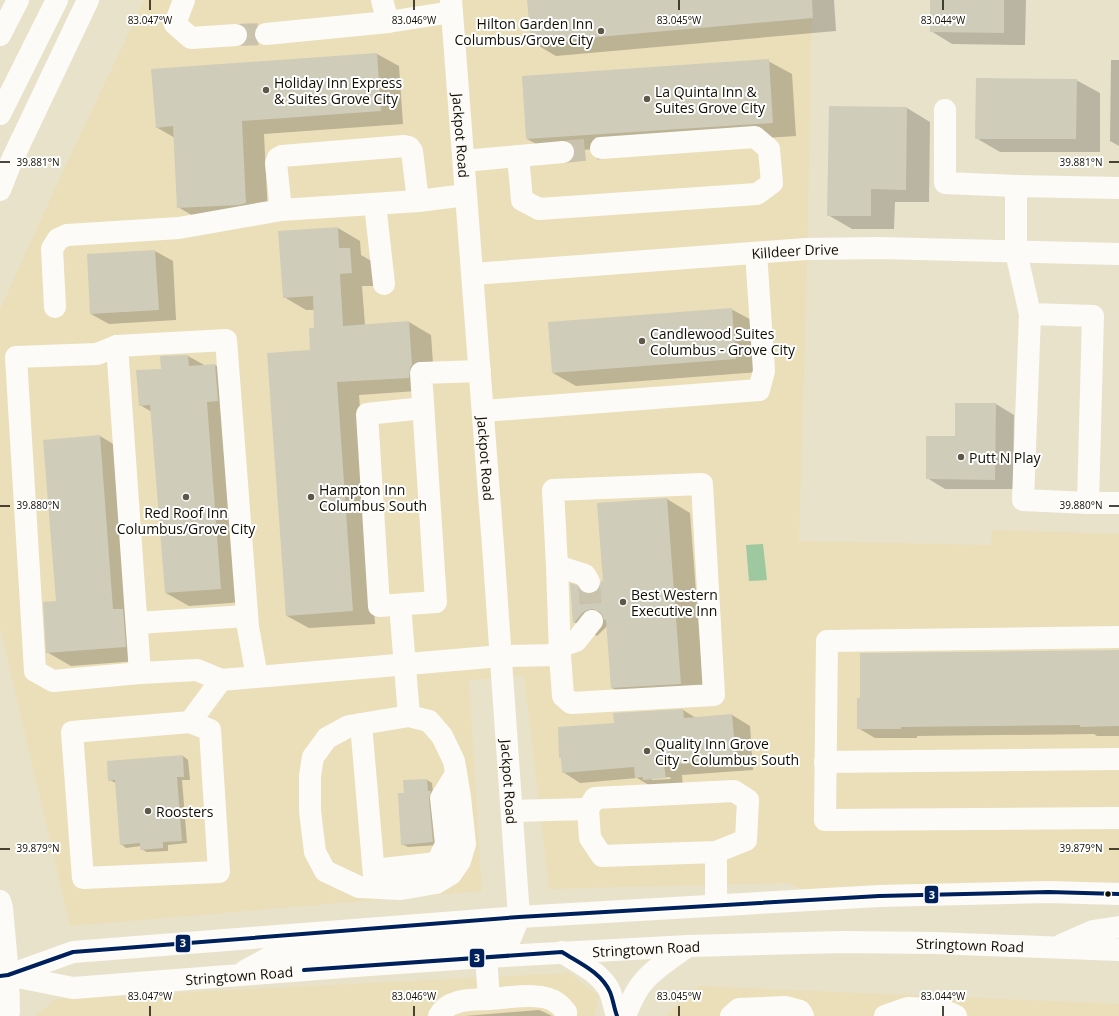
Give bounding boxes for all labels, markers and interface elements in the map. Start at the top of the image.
text: 83.047°W [128,13,173,27]
text: 83.046°W [392,13,437,27]
text: 83.045°W [657,13,702,27]
text: 83.044°W [921,13,966,27]
place label: Hilton Garden Inn Columbus/Grove City [455,14,594,49]
marker: Hilton Garden Inn Columbus/Grove City [596,26,606,36]
place label: Holiday Inn Express & Suites Grove City [274,73,402,108]
place label: La Quinta Inn & Suites Grove City [655,82,766,117]
marker: Holiday Inn Express & Suites Grove City [261,85,271,95]
street label: Jackpot Road [449,91,474,179]
marker: La Quinta Inn & Suites Grove City [642,94,652,104]
text: 39.881°N [16,155,60,169]
text: 39.881°N [1059,155,1103,169]
street label: Killdeer Drive [751,239,839,263]
place label: Candlewood Suites Columbus - Grove City [650,324,796,359]
marker: Candlewood Suites Columbus - Grove City [637,336,647,346]
street label: Jackpot Road [473,414,499,502]
place label: Putt N Play [969,448,1042,467]
marker: Putt N Play [956,452,966,462]
place label: Hampton Inn Columbus South [319,480,427,515]
marker: Red Roof Inn Columbus/Grove City [181,492,191,502]
marker: Hampton Inn Columbus South [306,492,316,502]
text: 39.880°N [16,498,60,512]
text: 39.880°N [1059,498,1103,512]
place label: Red Roof Inn Columbus/Grove City [117,503,256,538]
place label: Best Western Executive Inn [631,585,718,620]
marker: Best Western Executive Inn [618,597,628,607]
place label: Quality Inn Grove City - Columbus South [655,734,799,769]
street label: Jackpot Road [497,737,522,825]
marker: Quality Inn Grove City - Columbus South [642,746,652,756]
place label: Roosters [156,802,214,821]
marker: Roosters [143,806,153,816]
text: 39.879°N [16,841,60,855]
text: 39.879°N [1059,841,1103,855]
line badge: 3 [924,885,939,904]
text: 3 [929,887,935,902]
unlabelled marker [1103,889,1113,899]
street label: Stringtown Road [916,933,1024,956]
line badge: 3 [175,934,191,953]
text: 3 [180,935,186,950]
street label: Stringtown Road [592,936,700,961]
line badge: 3 [469,948,485,968]
text: 3 [474,950,480,965]
street label: Stringtown Road [185,961,294,989]
text: 83.047°W [128,989,173,1003]
text: 83.046°W [392,989,437,1003]
text: 83.045°W [657,989,702,1003]
text: 83.044°W [921,989,966,1003]

